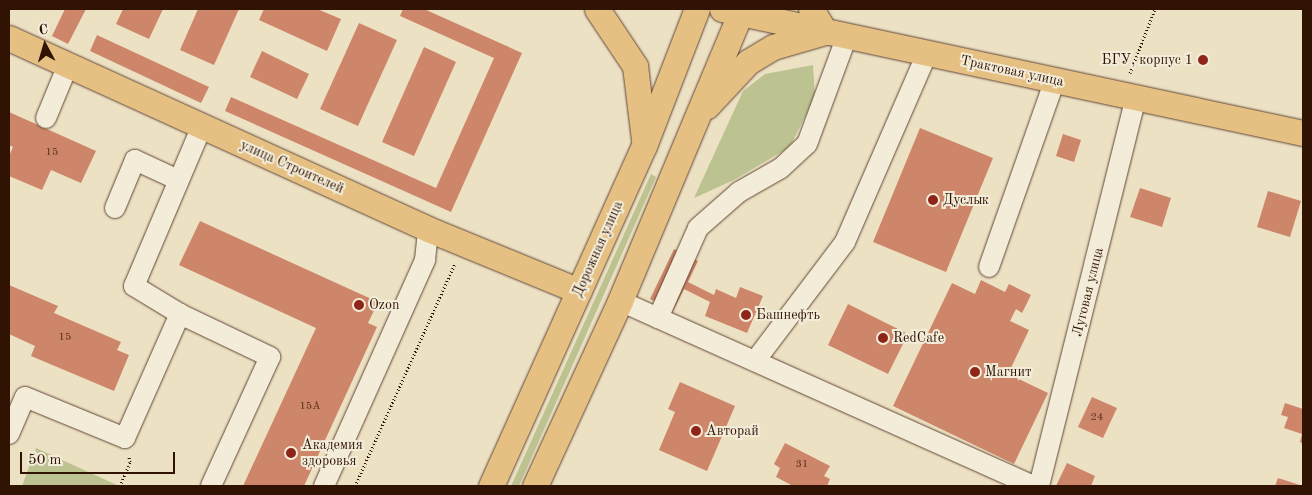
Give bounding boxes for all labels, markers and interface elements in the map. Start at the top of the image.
north arrow [20,20,70,70]
text: С [38,23,49,38]
street label: Трактовая улица [959,52,1065,90]
place label: БГУ, корпус 1 [1102,52,1193,68]
marker: БГУ, корпус 1 [1197,54,1209,66]
street label: улица Строителей [238,137,346,197]
house number: 15 [46,146,58,160]
place label: Дуслык [943,192,989,208]
marker: Дуслык [927,194,939,206]
street label: Дорожная улица [569,198,627,300]
street label: Луговая улица [1069,246,1107,338]
place label: Ozon [369,297,399,313]
marker: Ozon [353,299,365,311]
place label: Башнефть [756,307,820,323]
marker: Башнефть [740,309,752,321]
place label: RedCafe [893,330,944,346]
house number: 15 [59,331,71,345]
marker: RedCafe [877,332,889,344]
place label: Магнит [985,364,1032,380]
marker: Магнит [969,366,981,378]
house number: 15А [299,400,321,414]
house number: 24 [1091,411,1103,425]
place label: Авторай [706,423,759,439]
marker: Авторай [690,425,702,437]
place label: Академия здоровья [302,437,363,470]
scale bar [22,442,178,474]
marker: Академия здоровья [284,446,298,460]
text: 50 m [28,453,62,468]
house number: 31 [796,458,808,472]

